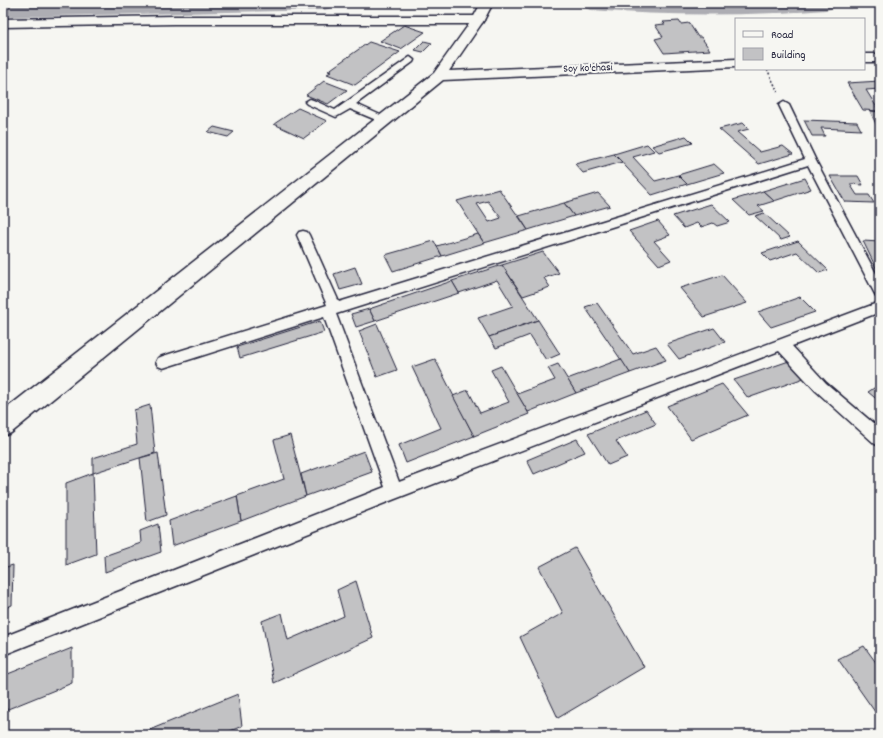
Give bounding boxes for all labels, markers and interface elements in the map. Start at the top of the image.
legend [735,18,865,70]
text: Road [771,27,793,44]
text: Building [771,47,806,64]
street label: Soy ko'chasi [563,60,613,78]

